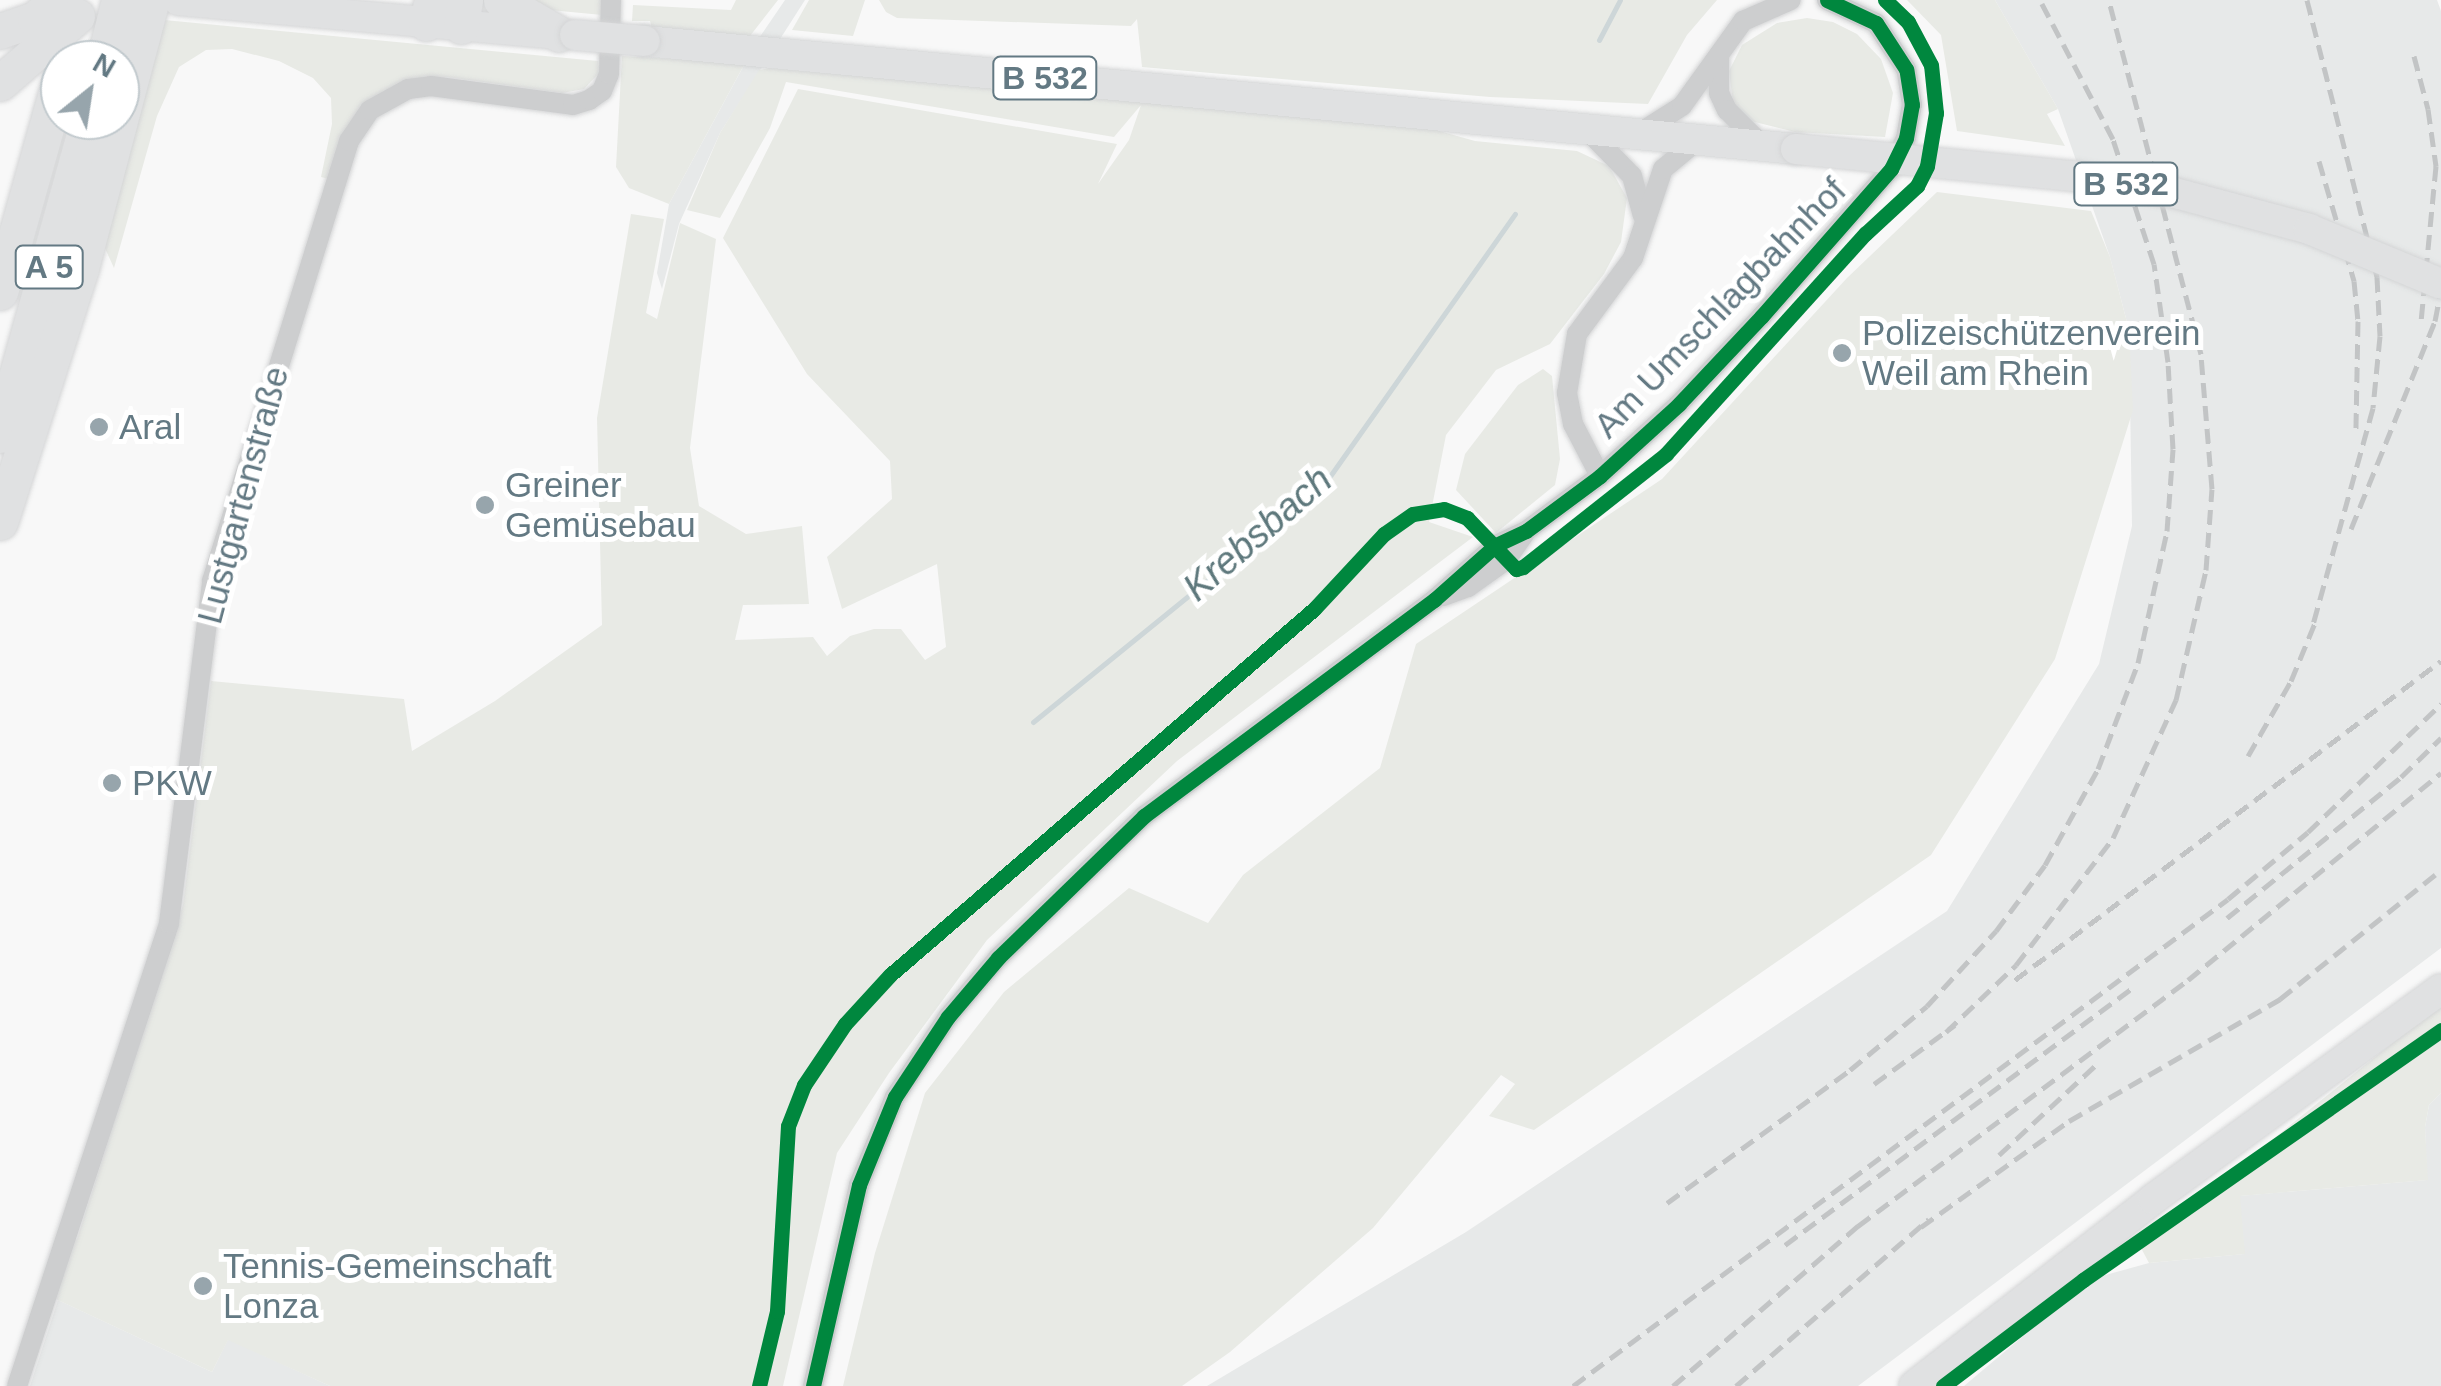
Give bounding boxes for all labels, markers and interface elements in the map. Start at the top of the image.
north arrow [40,40,140,140]
text: N [88,47,121,84]
road number: B 532 [990,51,1100,105]
road number: B 532 [2071,157,2181,211]
street label: Am Umschlagbahnhof [1585,170,1855,446]
road number: A 5 [14,240,84,294]
place label: Polizeischützenverein Weil am Rhein [1862,312,2201,394]
marker: Polizeischützenverein Weil am Rhein [1831,342,1853,364]
street label: Lustgartenstraße [188,362,298,628]
place label: Aral [119,406,181,448]
marker: Aral [88,416,110,438]
water label: Krebsbach [1174,457,1342,611]
place label: Greiner Gemüsebau [505,464,696,546]
marker: Greiner Gemüsebau [474,494,496,516]
place label: PKW [132,762,212,804]
marker: PKW [101,772,123,794]
place label: Tennis-Gemeinschaft Lonza [223,1245,552,1327]
marker: Tennis-Gemeinschaft Lonza [192,1275,214,1297]

